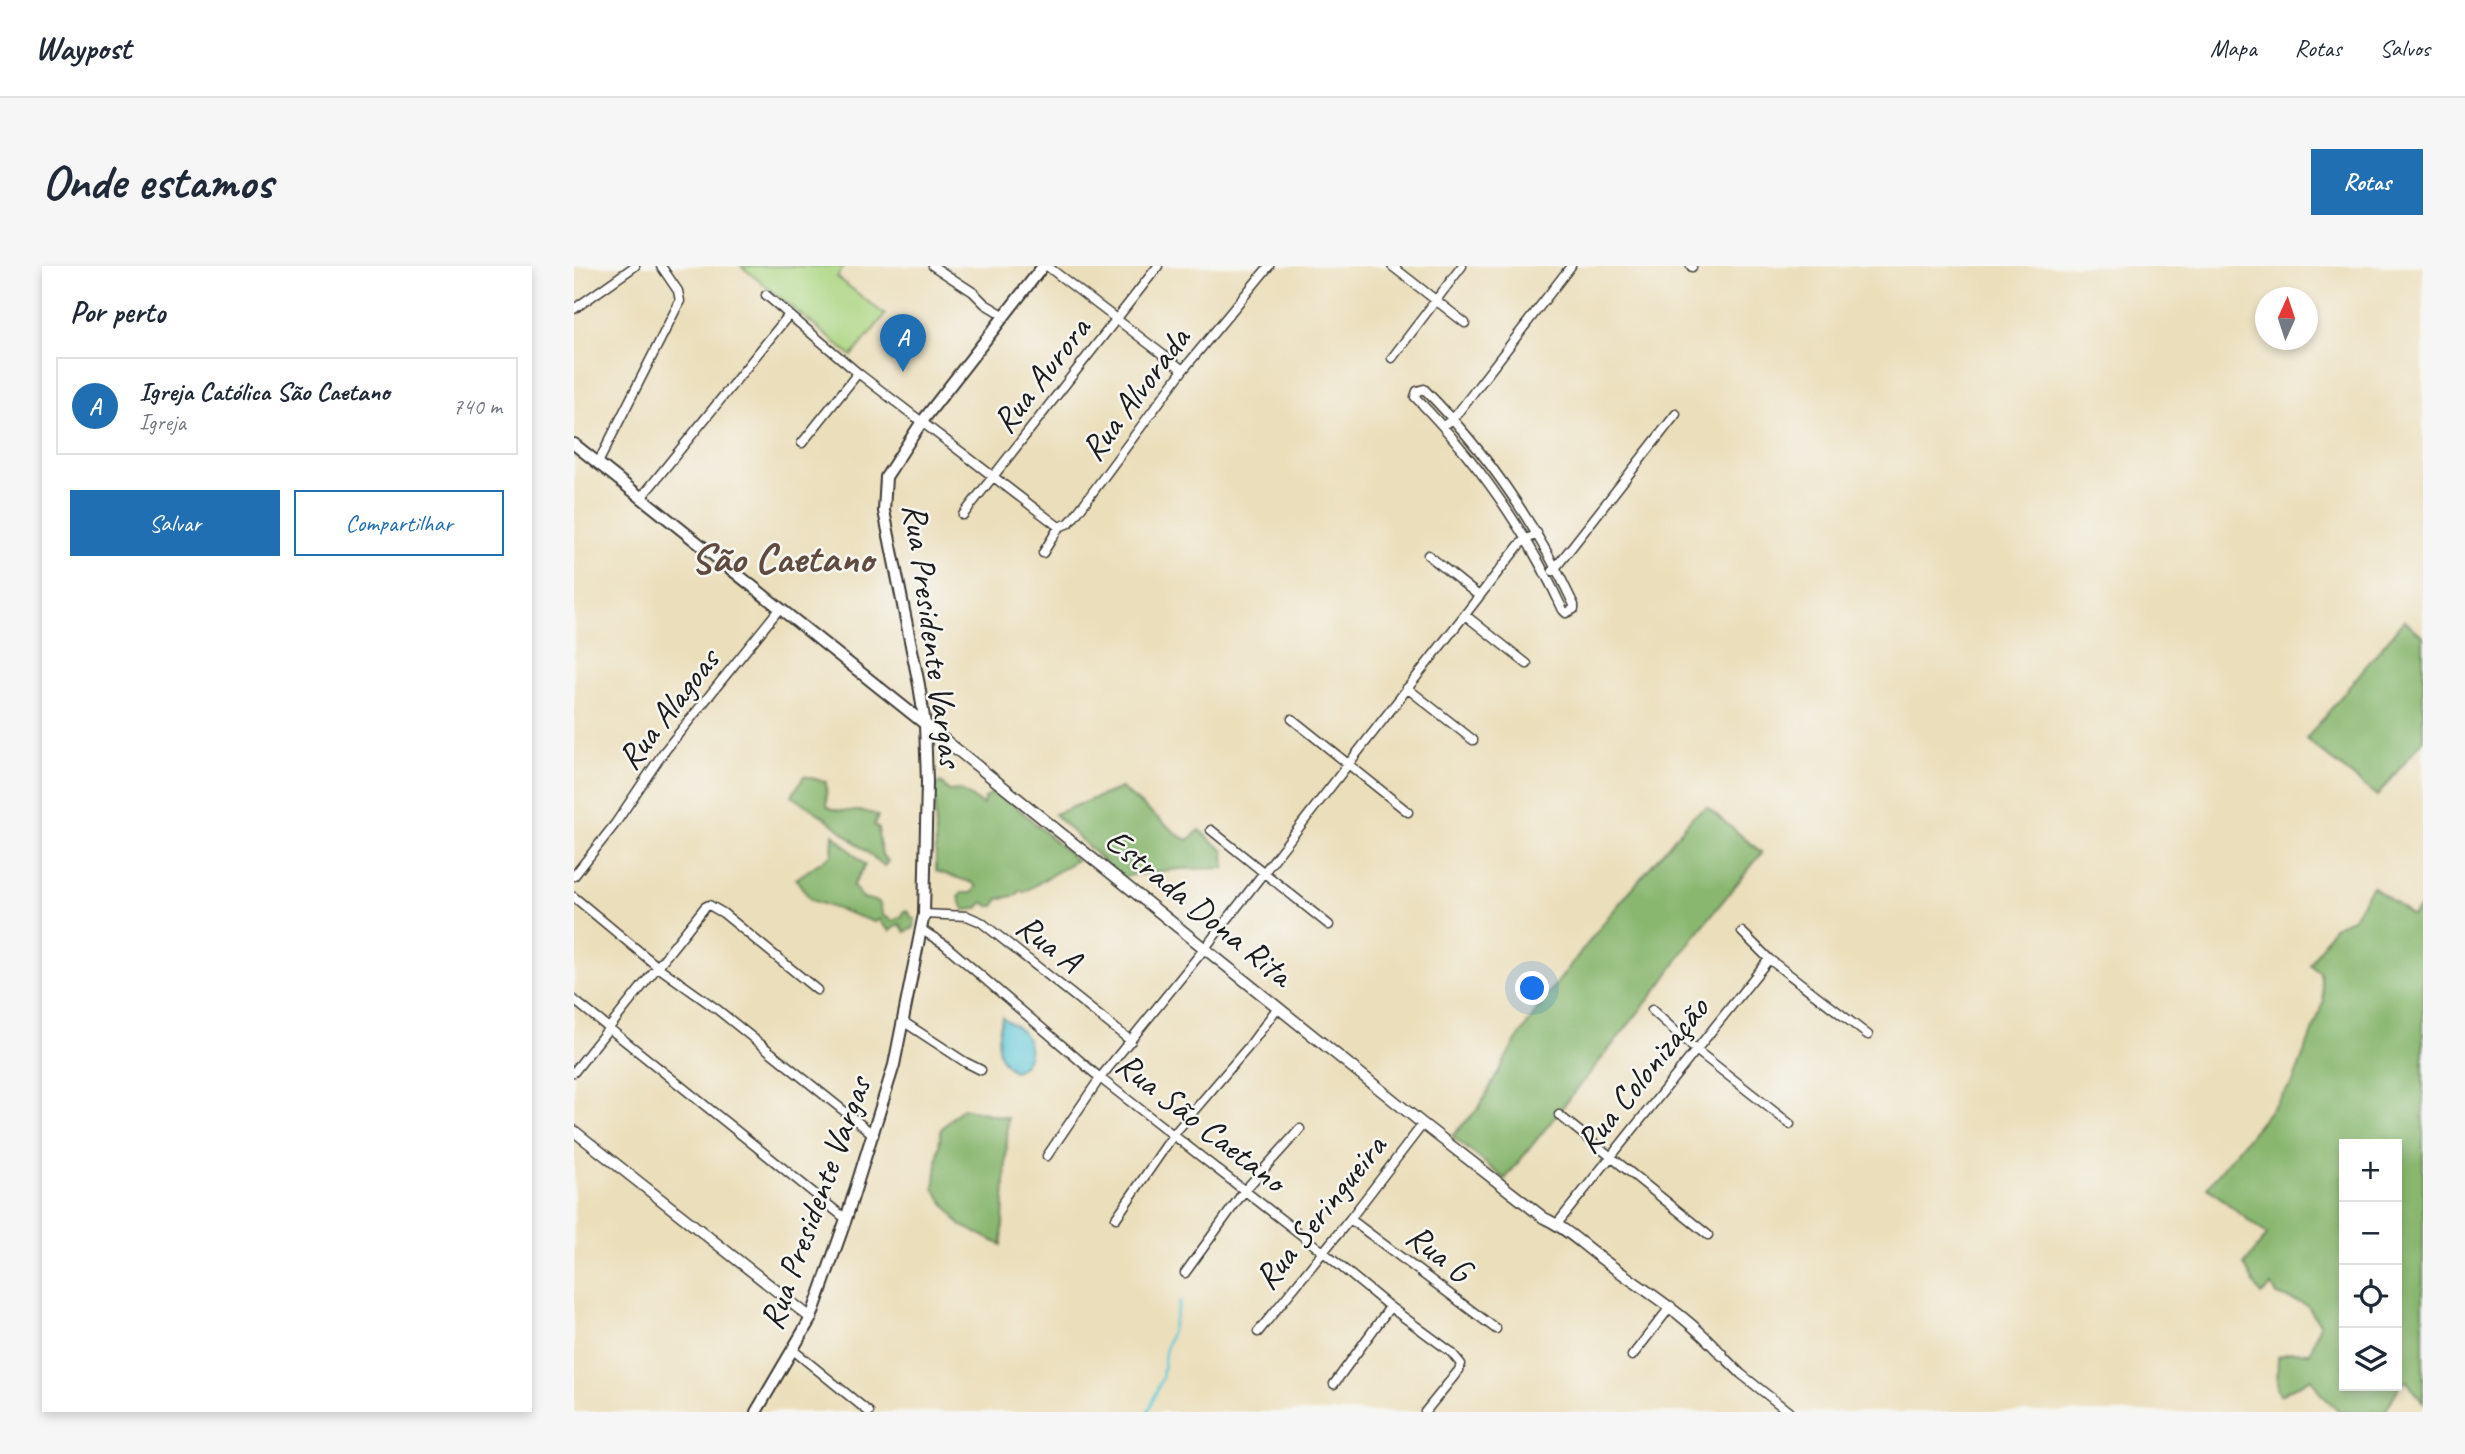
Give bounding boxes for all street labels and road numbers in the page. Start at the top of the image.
street label: Rua Aurora [982,306,1102,442]
street label: Rua Alvorada [1070,316,1201,470]
street label: Rua Presidente Vargas [892,500,974,773]
street label: Rua Alagoas [607,637,731,779]
street label: Estrada Dona Rita [1096,818,1304,998]
street label: Rua A [1007,903,1092,983]
street label: Rua Colonização [1565,986,1720,1162]
street label: Rua São Caetano [1107,1042,1298,1205]
street label: Rua Presidente Vargas [748,1068,883,1335]
street label: Rua Seringueira [1244,1124,1397,1299]
street label: Rua G [1397,1214,1483,1295]

